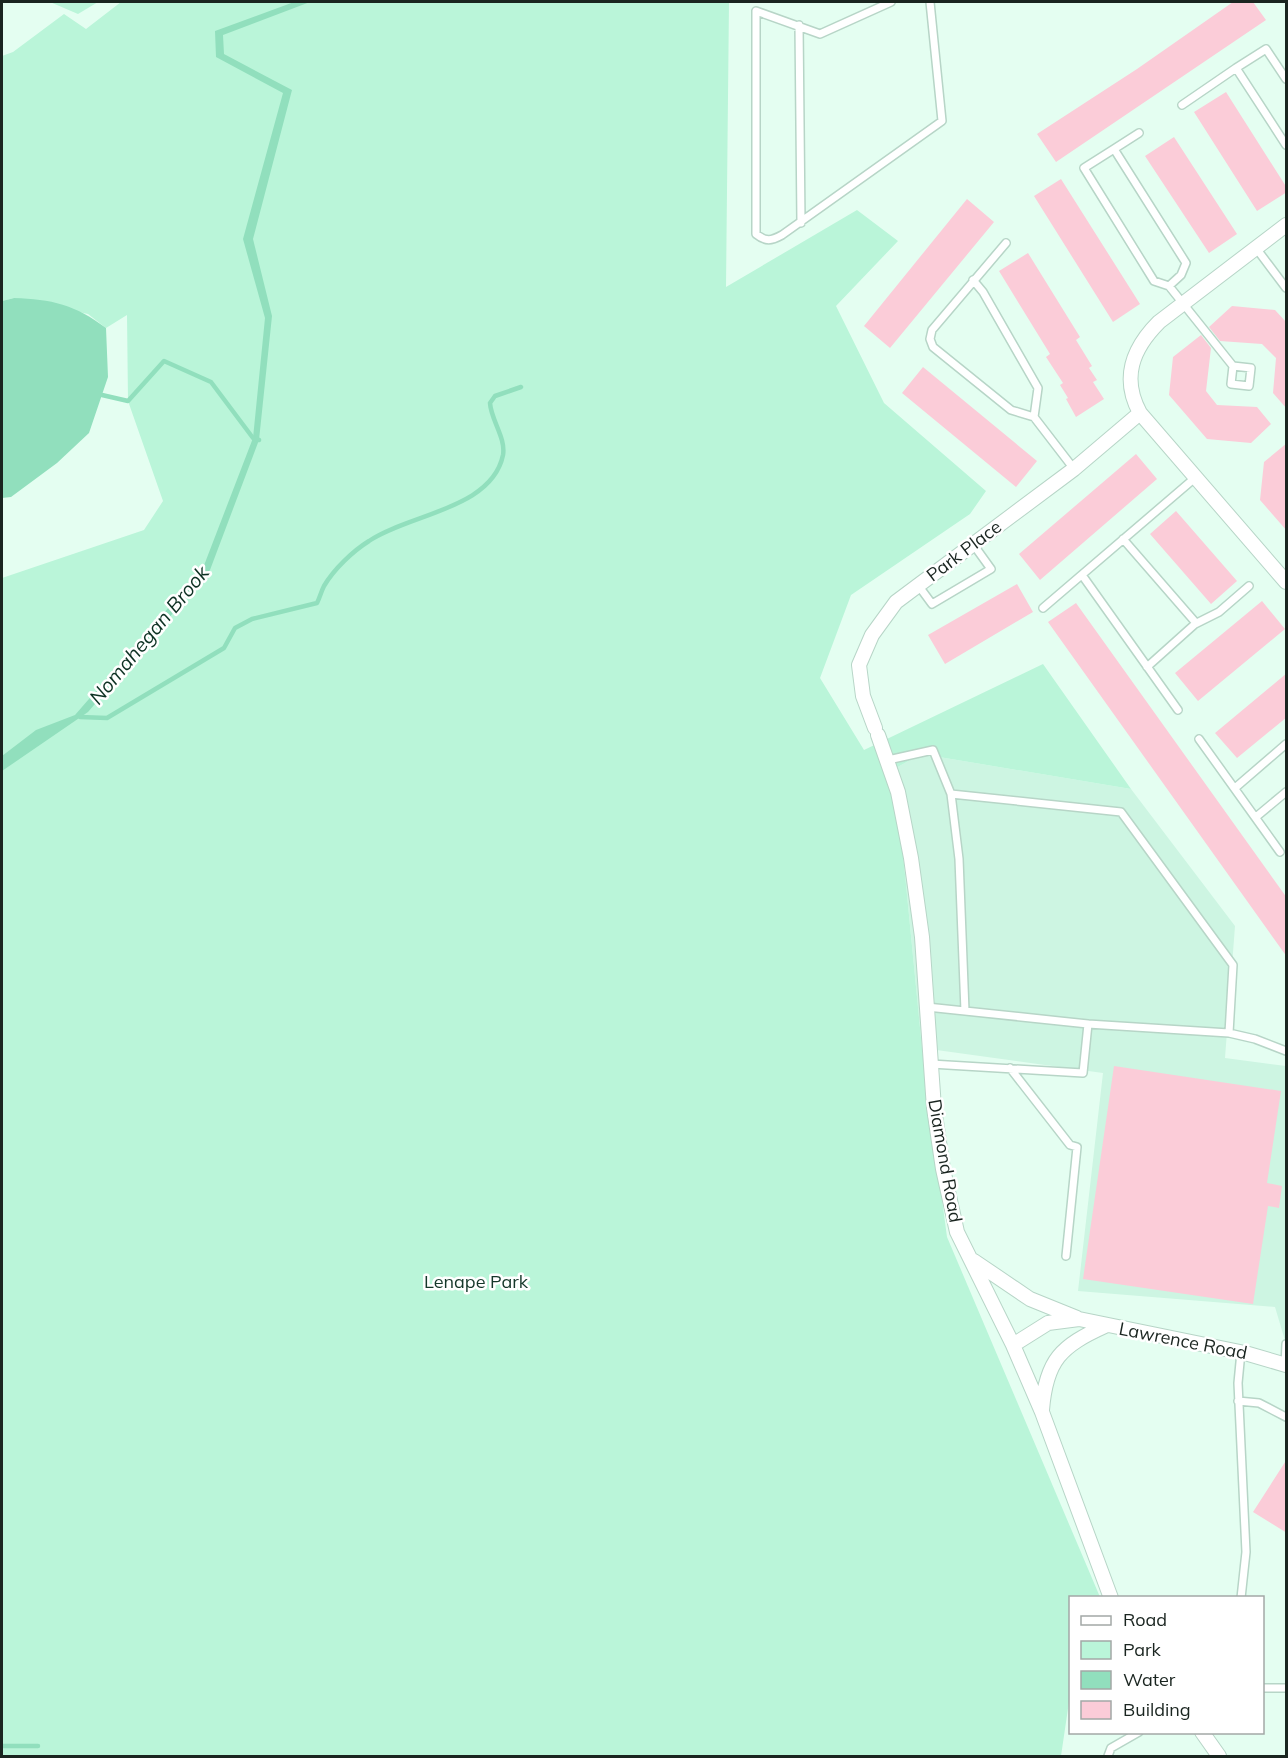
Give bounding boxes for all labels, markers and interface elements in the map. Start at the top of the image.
street label: Park Place [922,515,1006,586]
water label: Nomahegan Brook [83,560,214,709]
street label: Diamond Road [923,1097,968,1224]
park label: Lenape Park [424,1270,529,1293]
street label: Lawrence Road [1117,1317,1249,1364]
legend [1069,1596,1264,1734]
text: Road [1123,1608,1167,1631]
text: Park [1123,1638,1162,1661]
text: Water [1123,1668,1176,1691]
text: Building [1123,1698,1191,1721]

